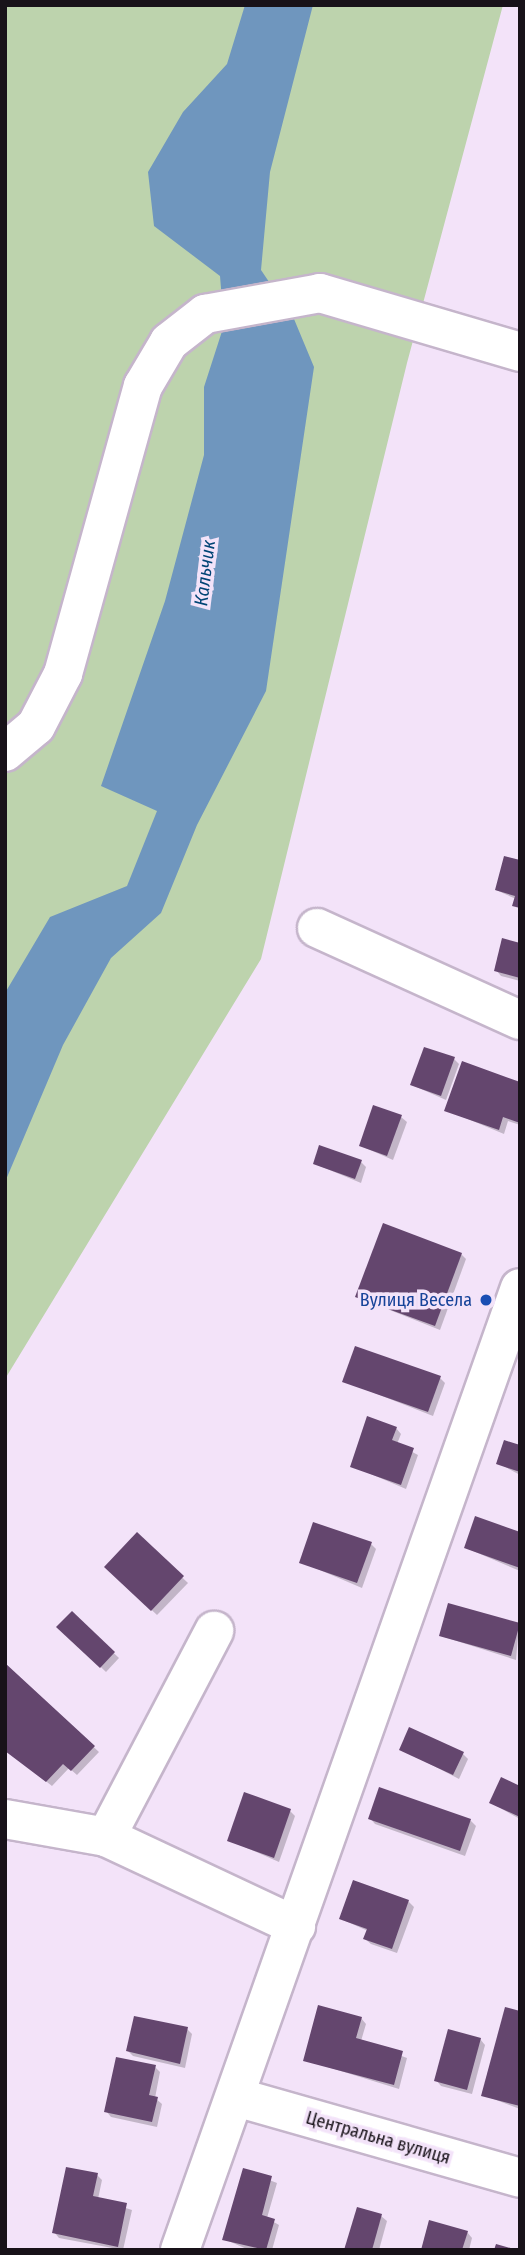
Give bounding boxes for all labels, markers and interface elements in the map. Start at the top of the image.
water label: Кальчик [190,539,220,607]
place label: Вулиця Весела [360,1289,472,1311]
marker: Вулиця Весела [478,1292,494,1308]
street label: Центральна вулиця [303,2107,453,2169]

